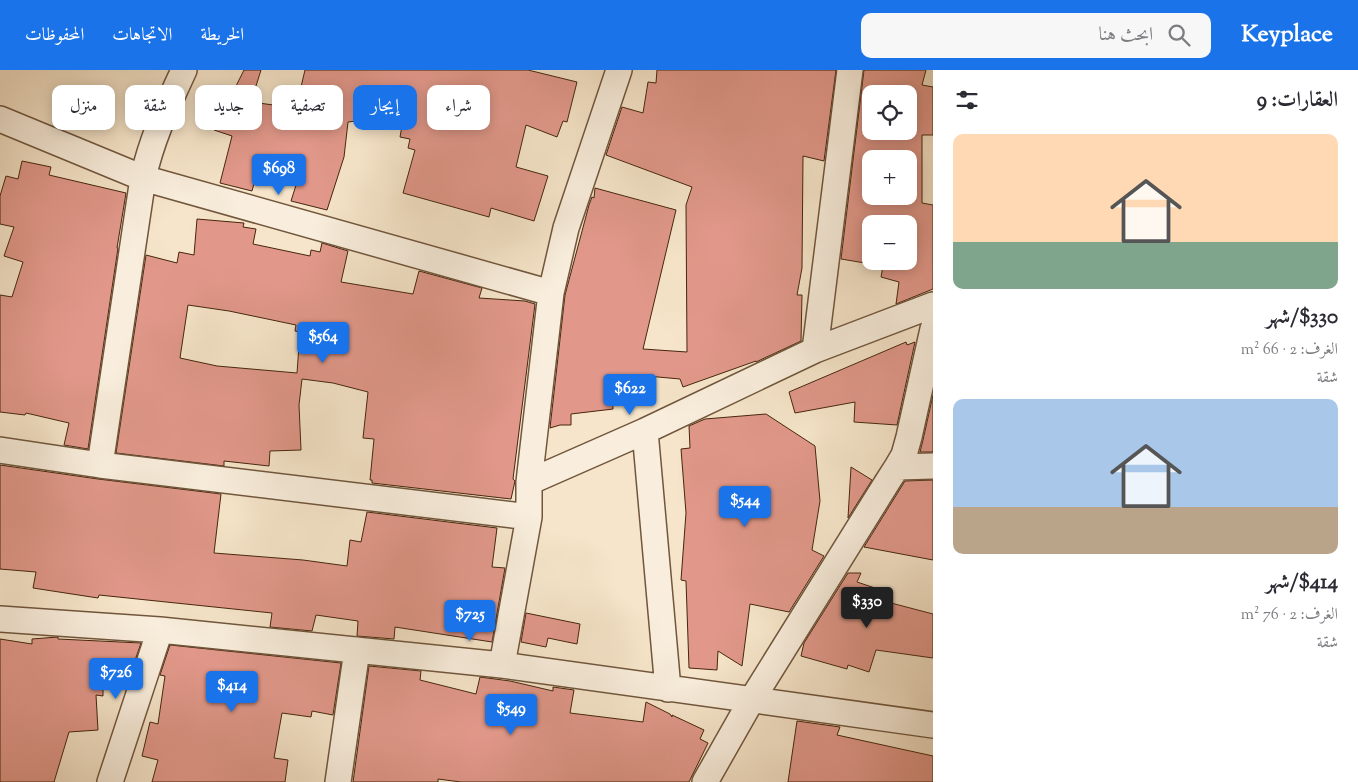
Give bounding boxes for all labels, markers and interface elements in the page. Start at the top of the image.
search box [861,13,1211,58]
text: Keyplace [1241,18,1333,52]
icon: search [1165,21,1193,49]
text: ابحث هنا [1099,22,1153,49]
text: المحفوظات [25,23,84,49]
text: الاتجاهات [112,23,172,49]
text: الخريطة [200,23,244,49]
chip: منزل [52,85,115,130]
chip: شقة [125,85,185,130]
chip: جديد [195,85,262,130]
chip: تصفية [272,85,343,130]
chip: إيجار [353,85,417,130]
chip: شراء [427,85,490,130]
map controls [862,85,917,270]
button: locate [862,85,917,140]
icon: filters [953,86,981,114]
text: العقارات: 9 [1257,86,1338,116]
button: + [862,150,917,205]
pin: $698 [249,154,309,196]
text: $698 [263,158,295,181]
icon: home [1101,166,1191,256]
button: − [862,215,917,270]
text: $330/شهر [1266,303,1338,333]
pin: $564 [293,322,353,364]
text: $564 [308,326,338,349]
text: الغرف: 2 · 66 m² [1241,339,1338,362]
text: شقة [1317,367,1338,390]
pin: $622 [600,374,660,416]
text: $622 [614,378,646,401]
icon: home [1101,431,1191,521]
pin: $544 [715,486,775,528]
text: $544 [730,490,760,513]
text: $414/شهر [1266,568,1338,598]
pin: $330 [837,586,897,629]
text: $330 [852,591,882,614]
pin: $725 [440,600,500,642]
text: $725 [455,604,485,627]
text: الغرف: 2 · 76 m² [1241,604,1338,627]
text: شقة [1317,632,1338,655]
pin: $726 [86,658,146,700]
text: $726 [100,662,132,685]
pin: $414 [202,670,262,713]
text: $414 [217,675,247,698]
pin: $549 [481,694,541,736]
text: $549 [496,698,526,721]

